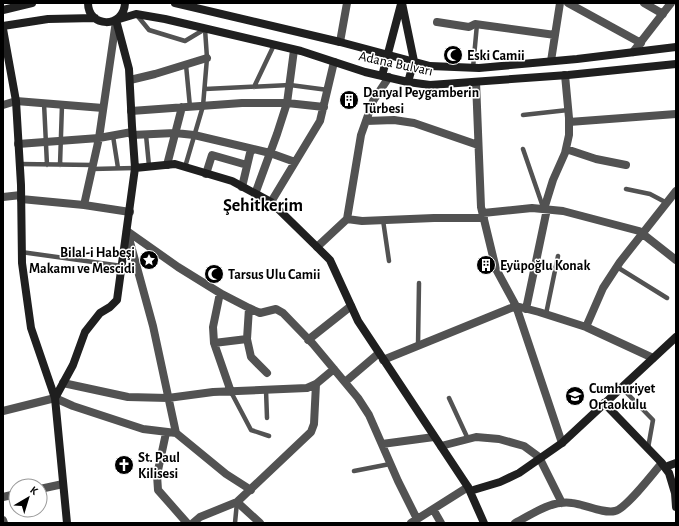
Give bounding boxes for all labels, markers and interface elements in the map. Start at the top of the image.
mosque icon: Eski Camii [442,44,464,66]
street label: Adana Bulvarı [357,49,434,79]
place label: Eski Camii [467,49,525,63]
place label: Danyal Peygamberin Türbesi [363,86,479,116]
building icon: Danyal Peygamberin Türbesi [338,89,360,111]
district label: Şehitkerim [223,197,303,215]
place label: Bilal-i Habeşi Makamı ve Mescidi [29,246,135,276]
place icon: Bilal-i Habeşi Makamı ve Mescidi [138,249,160,271]
building icon: Eyüpoğlu Konak [475,254,497,276]
place label: Eyüpoğlu Konak [500,259,591,273]
mosque icon: Tarsus Ulu Camii [203,263,225,285]
place label: Tarsus Ulu Camii [228,268,320,282]
place label: Cumhuriyet Ortaokulu [589,382,656,412]
school or university icon: Cumhuriyet Ortaokulu [564,385,586,407]
place label: St. Paul Kilisesi [138,451,180,481]
church icon: St. Paul Kilisesi [113,454,135,476]
north arrow [8,478,48,518]
text: K [28,484,40,497]

